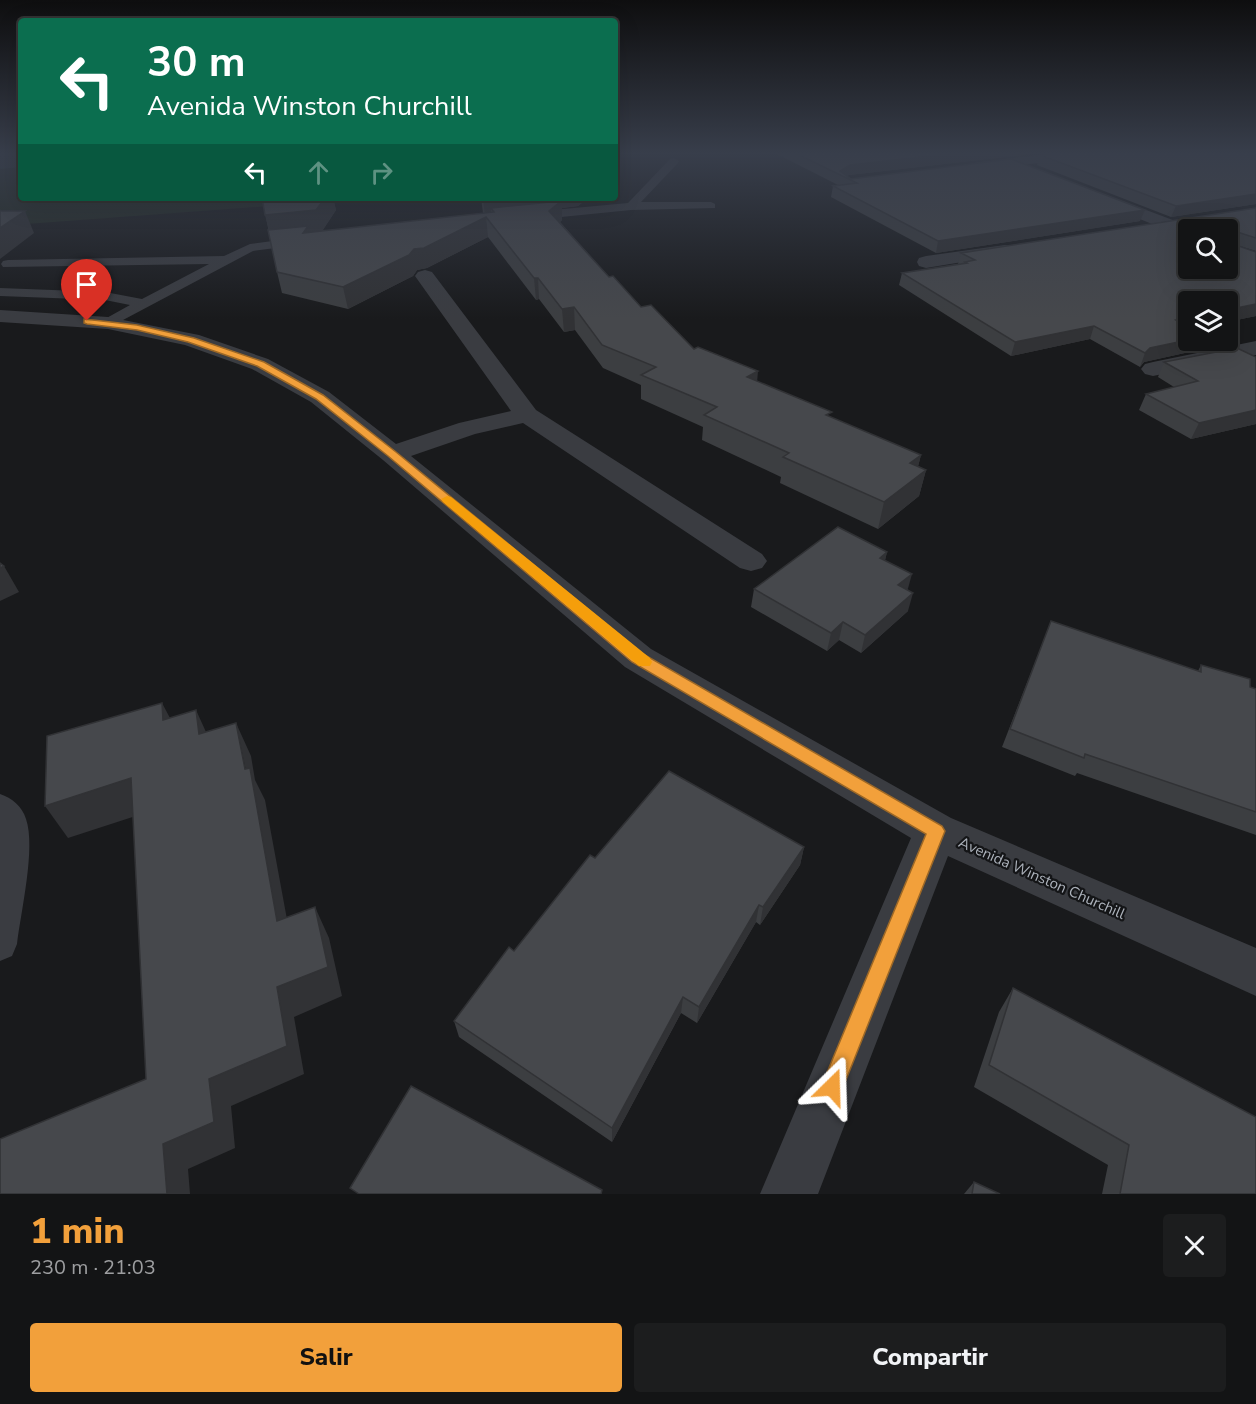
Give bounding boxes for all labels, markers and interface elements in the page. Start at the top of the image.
text: 30 m [147,34,246,91]
icon: left [48,42,126,120]
text: Avenida Winston Churchill [147,88,472,125]
icon: left [239,156,272,189]
icon: ahead [302,156,335,189]
icon: right [365,156,398,189]
map controls [1178,219,1238,351]
button: search [1178,219,1238,279]
pin [61,259,112,321]
icon: arrive [70,268,103,301]
button: layers [1178,291,1238,351]
street label: Avenida Winston Churchill [956,832,1129,924]
position arrow [800,1055,864,1119]
text: 1 min [30,1207,125,1256]
button: close [1163,1214,1226,1277]
text: 230 m · 21:03 [30,1254,156,1281]
button: Salir [30,1323,622,1392]
button: Compartir [634,1323,1226,1392]

